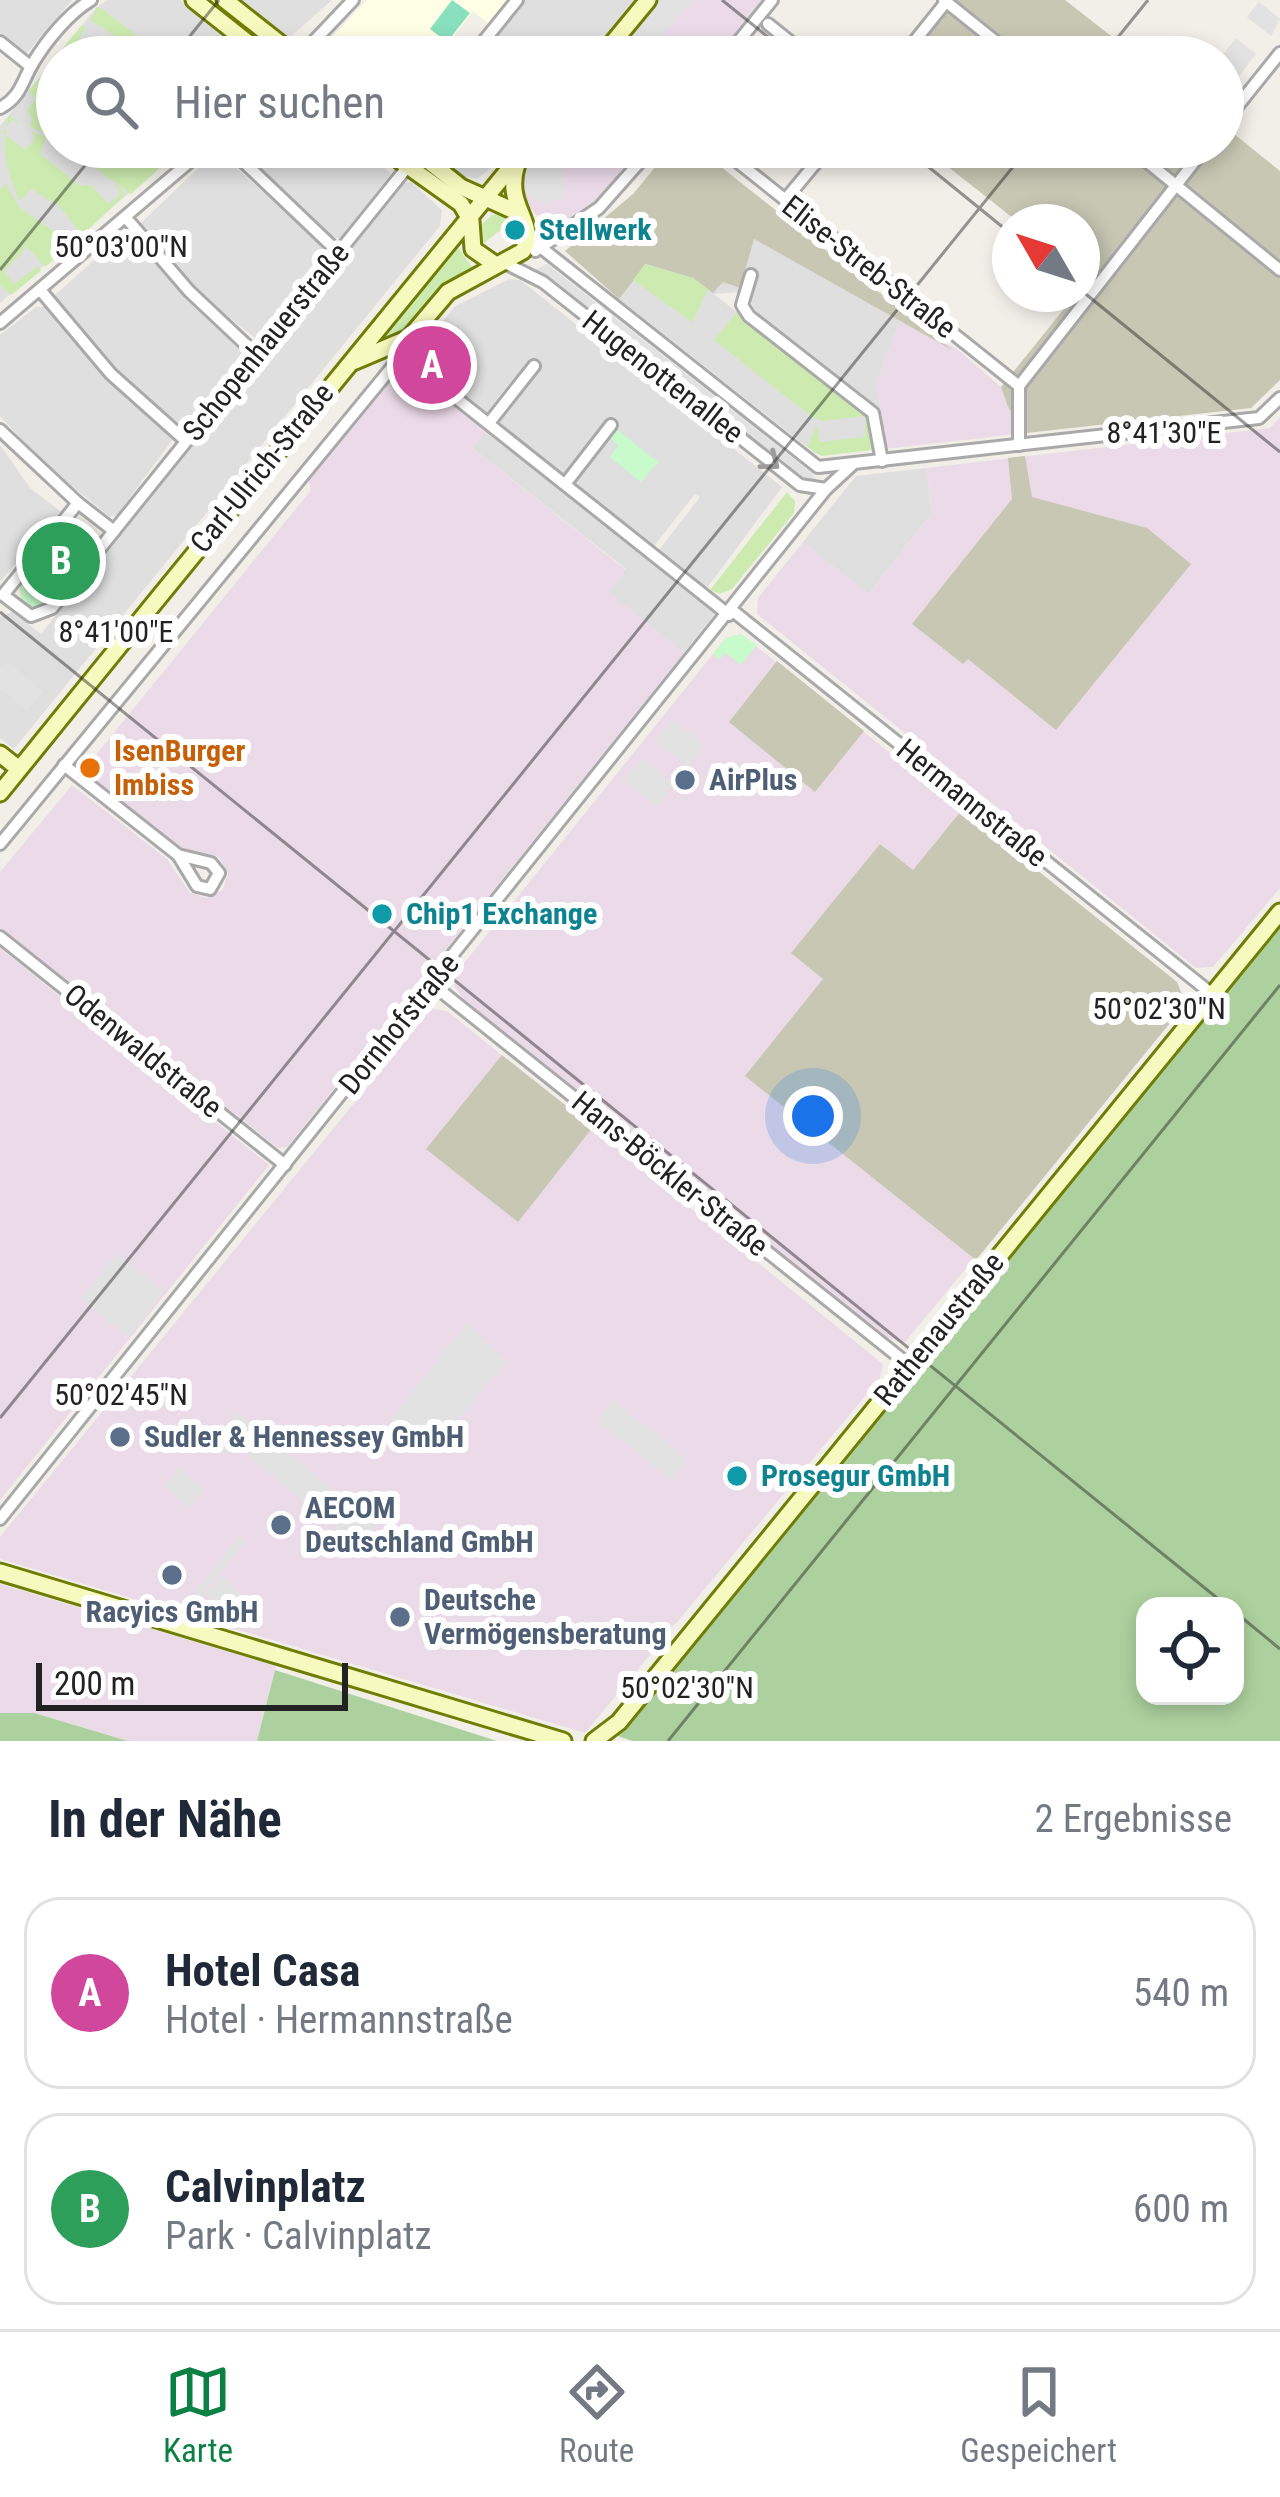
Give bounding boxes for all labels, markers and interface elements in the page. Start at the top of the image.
search box [36,36,1244,168]
icon: search [78,69,144,135]
text: Hier suchen [174,76,385,129]
street label: Elise-Streb-Straße [776,188,963,345]
north arrow [992,204,1100,312]
place label: Stellwerk [539,212,652,247]
marker: Stellwerk [502,217,528,243]
text: 50°03'00"N [54,229,188,264]
street label: Schopenhauerstraße [175,236,356,448]
street label: Hugenottenallee [576,303,751,450]
pin: A [393,320,471,410]
street label: Carl-Ulrich-Straße [183,376,340,559]
text: 8°41'30"E [1106,415,1222,450]
one-way arrow [758,448,780,469]
pin: B [22,516,100,606]
text: 8°41'00"E [58,614,174,649]
street label: Hermannstraße [890,731,1054,874]
place label: IsenBurger Imbiss [114,733,246,802]
marker: IsenBurger Imbiss [77,755,103,781]
place label: AirPlus [709,762,797,797]
marker: AirPlus [672,767,698,793]
place label: Chip1 Exchange [406,896,597,931]
marker: Chip1 Exchange [369,901,395,927]
street label: Dornhofstraße [331,947,466,1101]
street label: Odenwaldstraße [58,976,229,1125]
text: 50°02'30"N [1092,991,1226,1026]
street label: Hans-Böckler-Straße [565,1084,775,1263]
your location [783,1086,843,1146]
street label: Rathenaustraße [866,1245,1011,1412]
text: 50°02'45"N [54,1377,188,1412]
place label: Sudler & Hennessey GmbH [144,1419,464,1454]
marker: Sudler & Hennessey GmbH [107,1424,133,1450]
place label: Prosegur GmbH [761,1458,950,1493]
marker: Prosegur GmbH [724,1463,750,1489]
place label: AECOM Deutschland GmbH [305,1490,534,1559]
marker: AECOM Deutschland GmbH [268,1512,294,1538]
marker: Racyics GmbH [159,1562,185,1588]
place label: Deutsche Vermögensberatung [424,1582,667,1651]
place label: Racyics GmbH [86,1594,258,1629]
map controls [1136,1597,1244,1705]
button: locate [1136,1597,1244,1705]
marker: Deutsche Vermögensberatung [387,1604,413,1630]
scale bar [36,1657,348,1710]
text: 200 m [54,1664,135,1703]
text: 50°02'30"N [620,1670,754,1705]
text: In der Nähe [48,1790,282,1849]
text: 2 Ergebnisse [1034,1796,1232,1842]
text: Hotel Casa [165,1944,361,1997]
text: A [78,1970,102,2016]
text: 540 m [1133,1970,1229,2016]
text: Hotel · Hermannstraße [165,1997,513,2043]
text: Calvinplatz [165,2160,366,2213]
text: B [79,2186,101,2232]
text: 600 m [1133,2186,1229,2232]
text: Park · Calvinplatz [165,2213,432,2259]
tab: Karte [163,2359,233,2470]
tab: Route [559,2359,634,2470]
tab: Gespeichert [960,2359,1117,2470]

